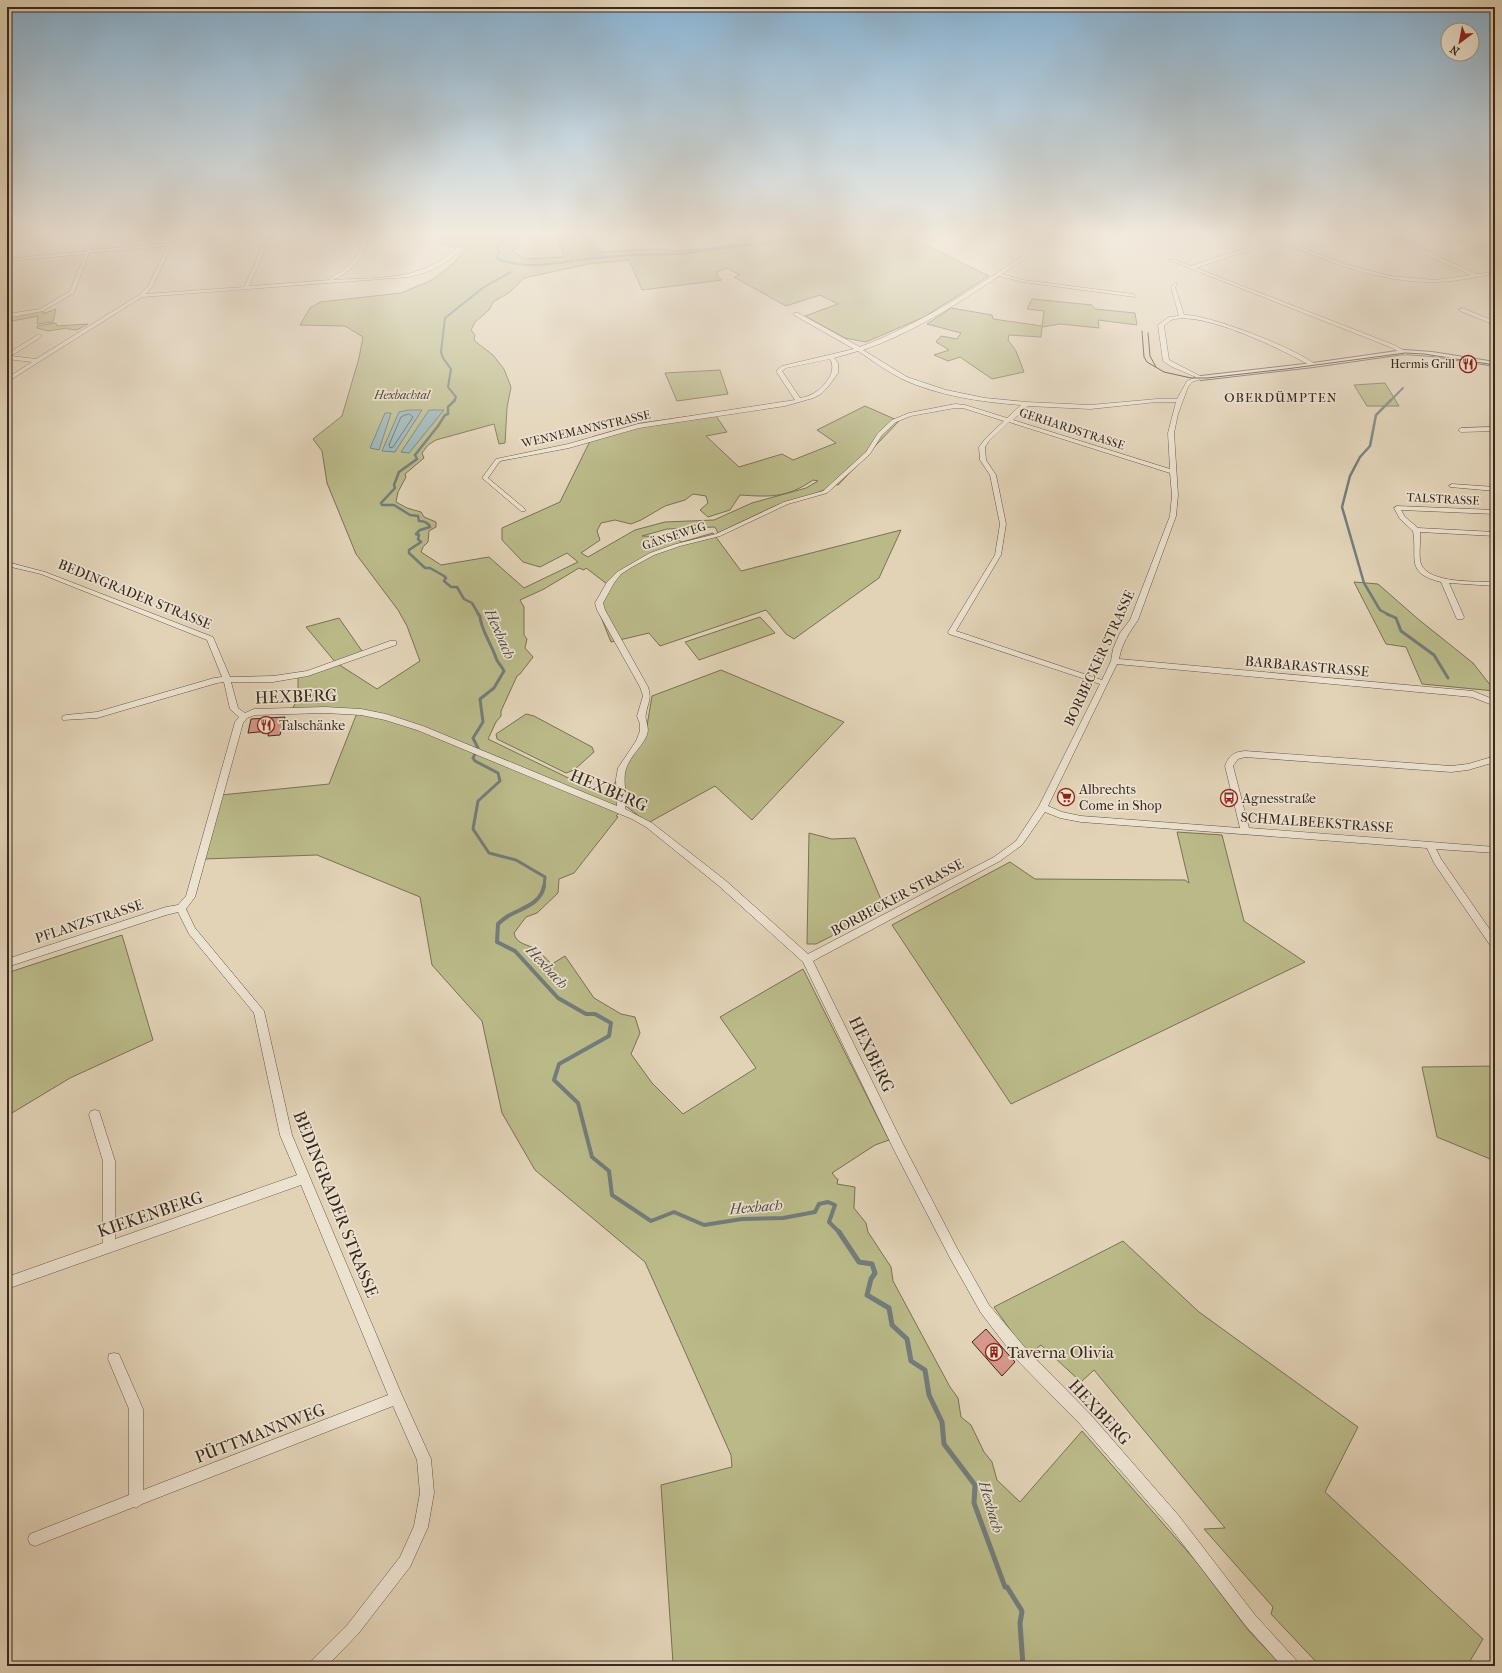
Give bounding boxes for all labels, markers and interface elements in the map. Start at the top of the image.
north arrow [1440,22,1480,62]
text: N [1447,42,1462,58]
restaurant icon: Hermis Grill [1458,354,1478,374]
place label: Hermis Grill [1390,357,1456,371]
park label: Hexbachtal [373,388,432,402]
district label: OBERDÜMPTEN [1224,390,1338,405]
street label: GERHARDSTRASSE [1017,405,1127,453]
street label: WENNEMANNSTRASSE [519,407,652,451]
street label: TALSTRASSE [1406,490,1480,508]
street label: GÄNSEWEG [640,518,708,553]
street label: BEDINGRADER STRASSE [55,556,215,633]
street label: BORBECKER STRASSE [1060,587,1139,729]
water label: Hexbach [481,605,519,662]
street label: BARBARASTRASSE [1244,653,1370,680]
street label: HEXBERG [255,685,337,707]
restaurant icon: Talschänke [256,715,276,735]
place label: Talschänke [279,717,345,734]
street label: HEXBERG [567,765,651,815]
place label: Albrechts Come in Shop [1078,781,1162,814]
supermarket icon: Albrechts Come in Shop [1056,787,1076,807]
bus stop icon: Agnesstraße [1219,788,1239,808]
place label: Agnesstraße [1241,790,1316,807]
street label: SCHMALBEEKSTRASSE [1240,809,1394,836]
street label: BORBECKER STRASSE [828,855,967,940]
street label: PFLANZSTRASSE [33,896,146,947]
water label: Hexbach [522,941,572,993]
street label: HEXBERG [845,1013,899,1095]
street label: BEDINGRADER STRASSE [289,1108,383,1300]
street label: KIEKENBERG [95,1187,205,1241]
water label: Hexbach [728,1196,784,1218]
building icon: Taverna Olivia [984,1342,1004,1362]
place label: Taverna Olivia [1007,1342,1114,1362]
street label: HEXBERG [1065,1375,1135,1449]
street label: PÜTTMANNWEG [192,1399,328,1467]
water label: Hexbach [975,1478,1007,1535]

